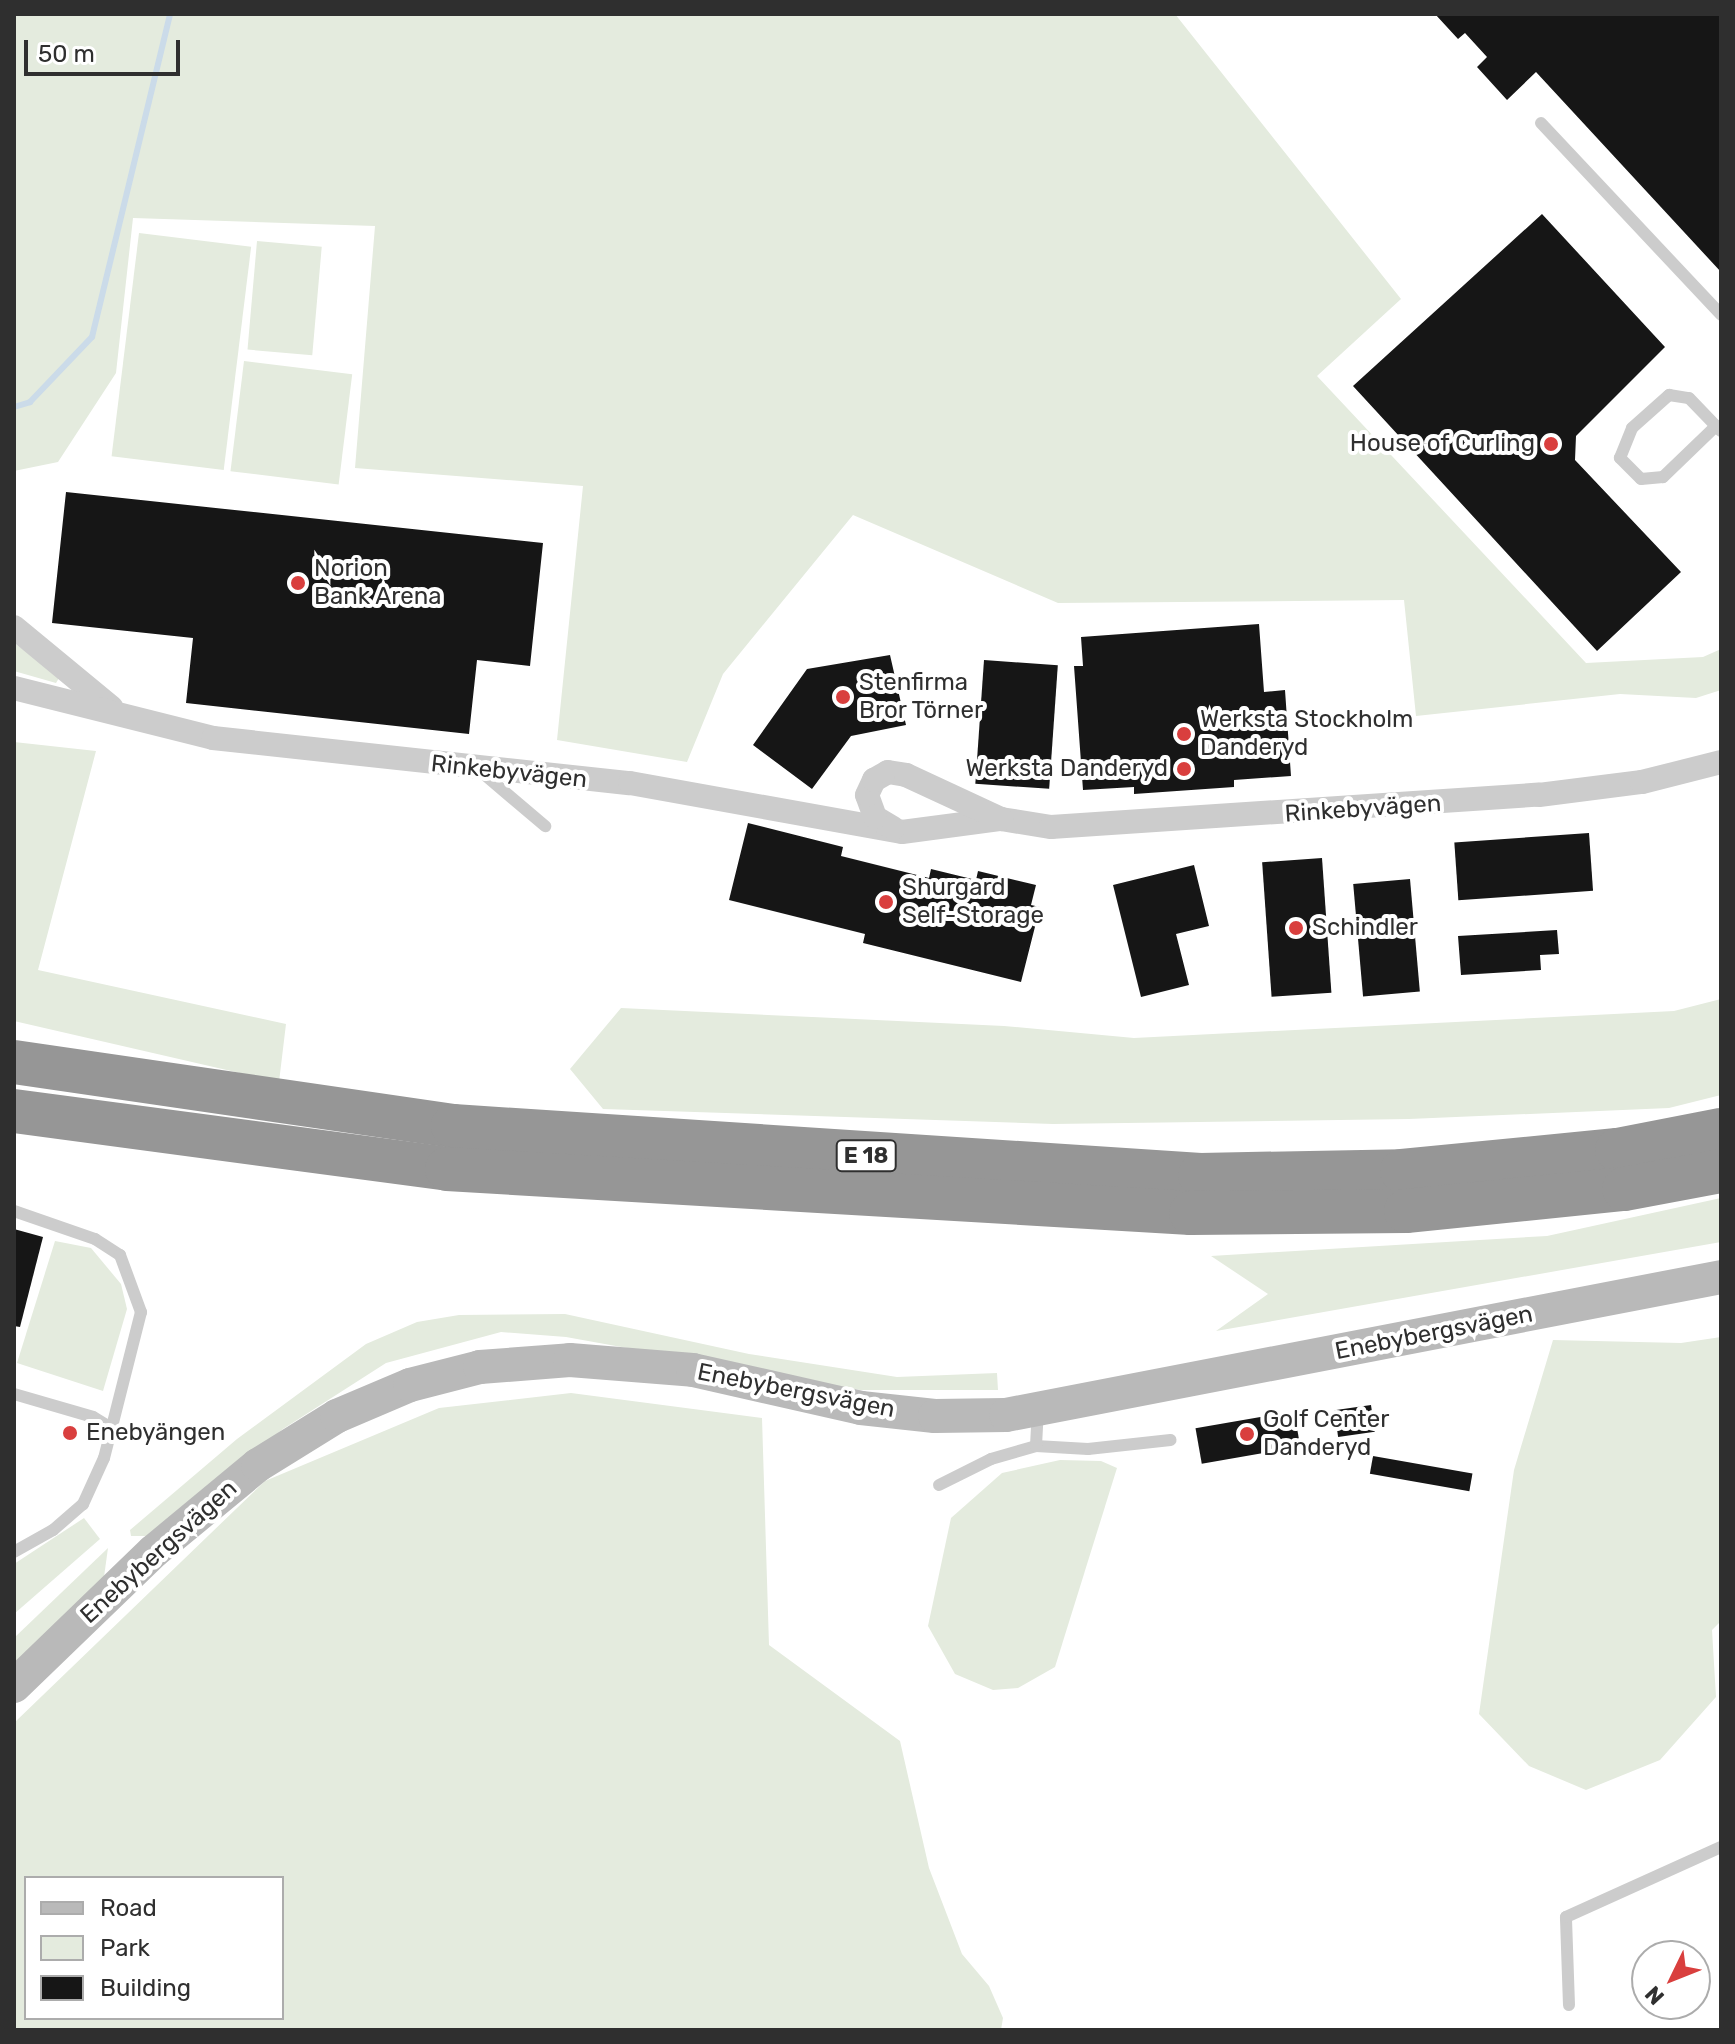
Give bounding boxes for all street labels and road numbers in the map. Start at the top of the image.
street label: Rinkebyvägen [430,749,588,795]
street label: Rinkebyvägen [1284,789,1442,829]
road number: E 18 [834,1138,898,1174]
street label: Enebybergsvägen [1333,1300,1535,1366]
street label: Enebybergsvägen [695,1358,897,1424]
street label: Enebybergsvägen [75,1474,243,1630]

